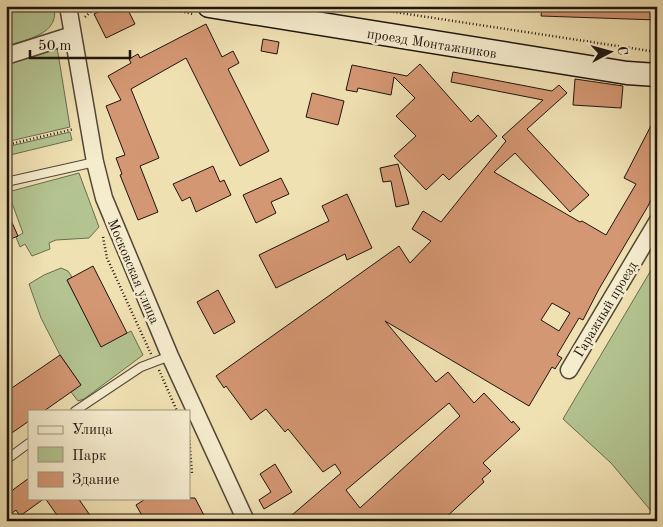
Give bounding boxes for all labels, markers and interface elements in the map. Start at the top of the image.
street label: проезд Монтажников [366,27,498,61]
scale bar [30,28,130,60]
north arrow [586,28,636,78]
text: 50 m [38,39,72,54]
text: С [614,45,629,56]
street label: Московская улица [105,217,162,326]
street label: Гаражный проезд [572,259,640,360]
legend [28,410,190,500]
text: Улица [72,423,113,438]
text: Парк [72,449,107,464]
text: Здание [72,473,119,488]

